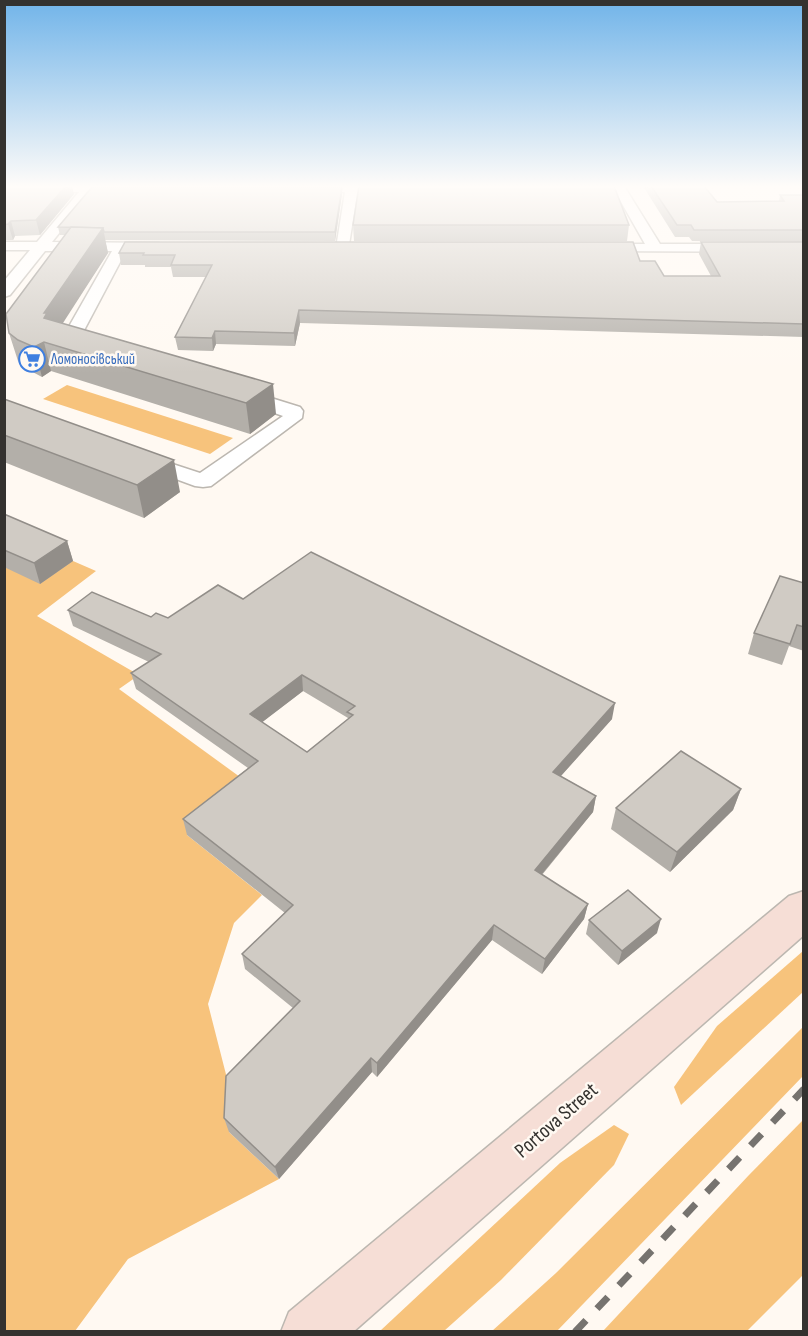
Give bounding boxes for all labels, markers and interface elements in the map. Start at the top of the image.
supermarket icon: Ломоносівський [17,344,47,374]
place label: Ломоносівський [50,350,135,369]
street label: Portova Street [510,1077,603,1163]

